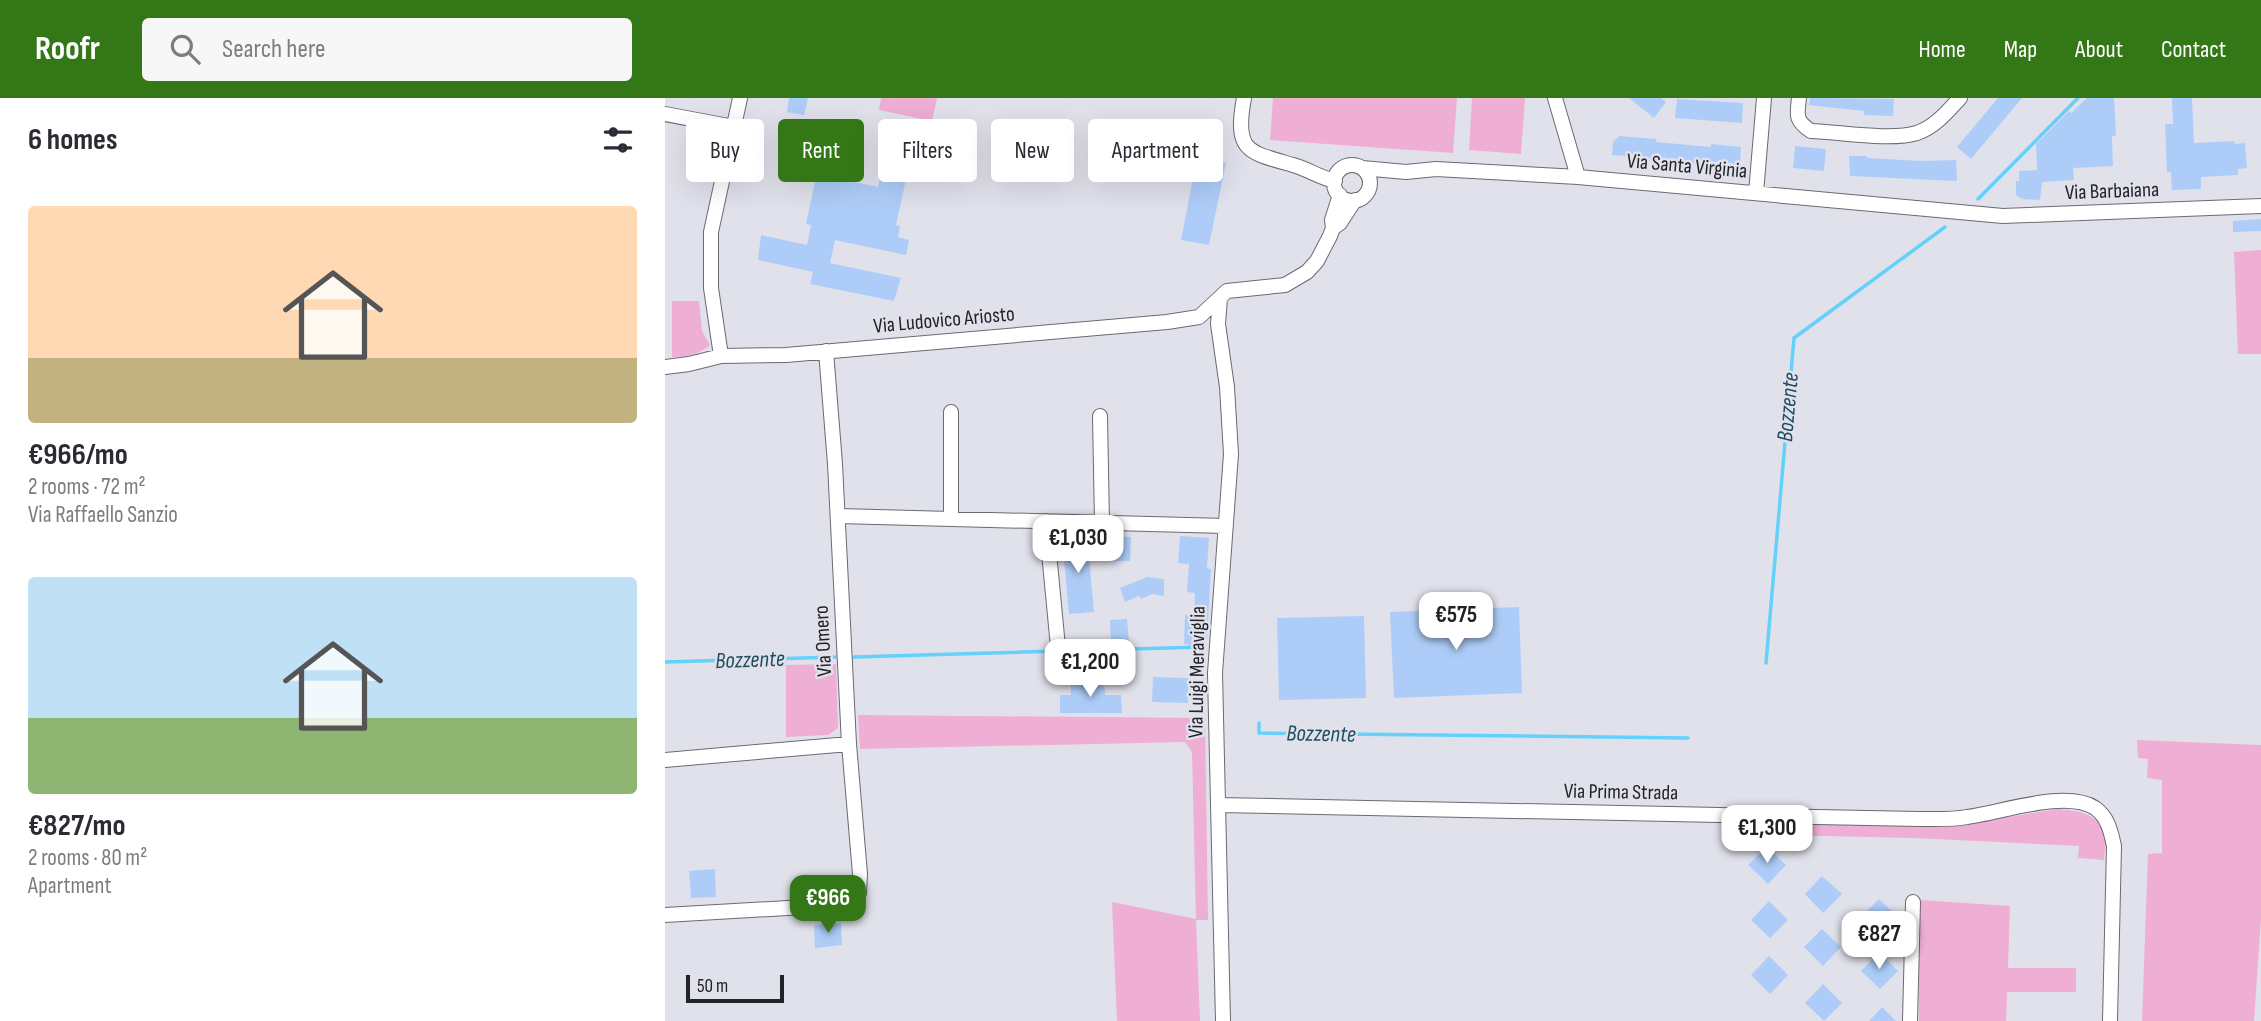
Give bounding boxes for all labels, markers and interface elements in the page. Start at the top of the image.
search box [142,18,632,81]
text: Roofr [35,29,100,69]
icon: search [166,30,204,68]
text: Search here [222,34,325,65]
text: Home [1918,35,1966,64]
text: Map [2004,35,2037,64]
text: About [2075,35,2123,64]
text: Contact [2161,35,2226,64]
chip: Buy [686,119,764,182]
chip: Rent [778,119,864,182]
chip: Filters [878,119,977,182]
chip: New [991,119,1074,182]
chip: Apartment [1088,119,1223,182]
icon: filters [599,121,637,159]
text: 6 homes [28,122,117,158]
street label: Via Santa Virginia [1626,148,1748,184]
street label: Via Barbaiana [2065,177,2159,205]
icon: home [270,252,396,378]
street label: Via Ludovico Ariosto [872,301,1016,339]
water label: Bozzente [1771,371,1805,443]
text: €966/mo [28,437,128,473]
text: 2 rooms · 72 m² [28,473,146,501]
text: Via Raffaello Sanzio [28,501,178,529]
pin: €1,030 [1021,516,1135,575]
text: €1,030 [1049,524,1107,552]
pin: €575 [1415,592,1497,652]
text: €575 [1435,601,1477,629]
street label: Via Omero [809,605,837,677]
street label: Via Luigi Meraviglia [1183,606,1211,738]
icon: home [270,623,396,749]
pin: €1,200 [1033,640,1147,699]
water label: Bozzente [715,645,785,675]
text: €1,200 [1061,648,1119,676]
water label: Bozzente [1286,719,1356,749]
street label: Via Prima Strada [1564,779,1678,805]
pin: €1,300 [1710,806,1824,865]
text: €827/mo [28,808,126,844]
text: €1,300 [1737,814,1797,842]
text: 2 rooms · 80 m² [28,844,147,872]
text: Apartment [28,872,112,900]
pin: €966 [787,876,869,935]
text: €966 [806,884,850,912]
pin: €827 [1838,912,1920,971]
text: €827 [1858,920,1900,948]
scale bar [686,972,784,1004]
text: 50 m [697,975,728,998]

